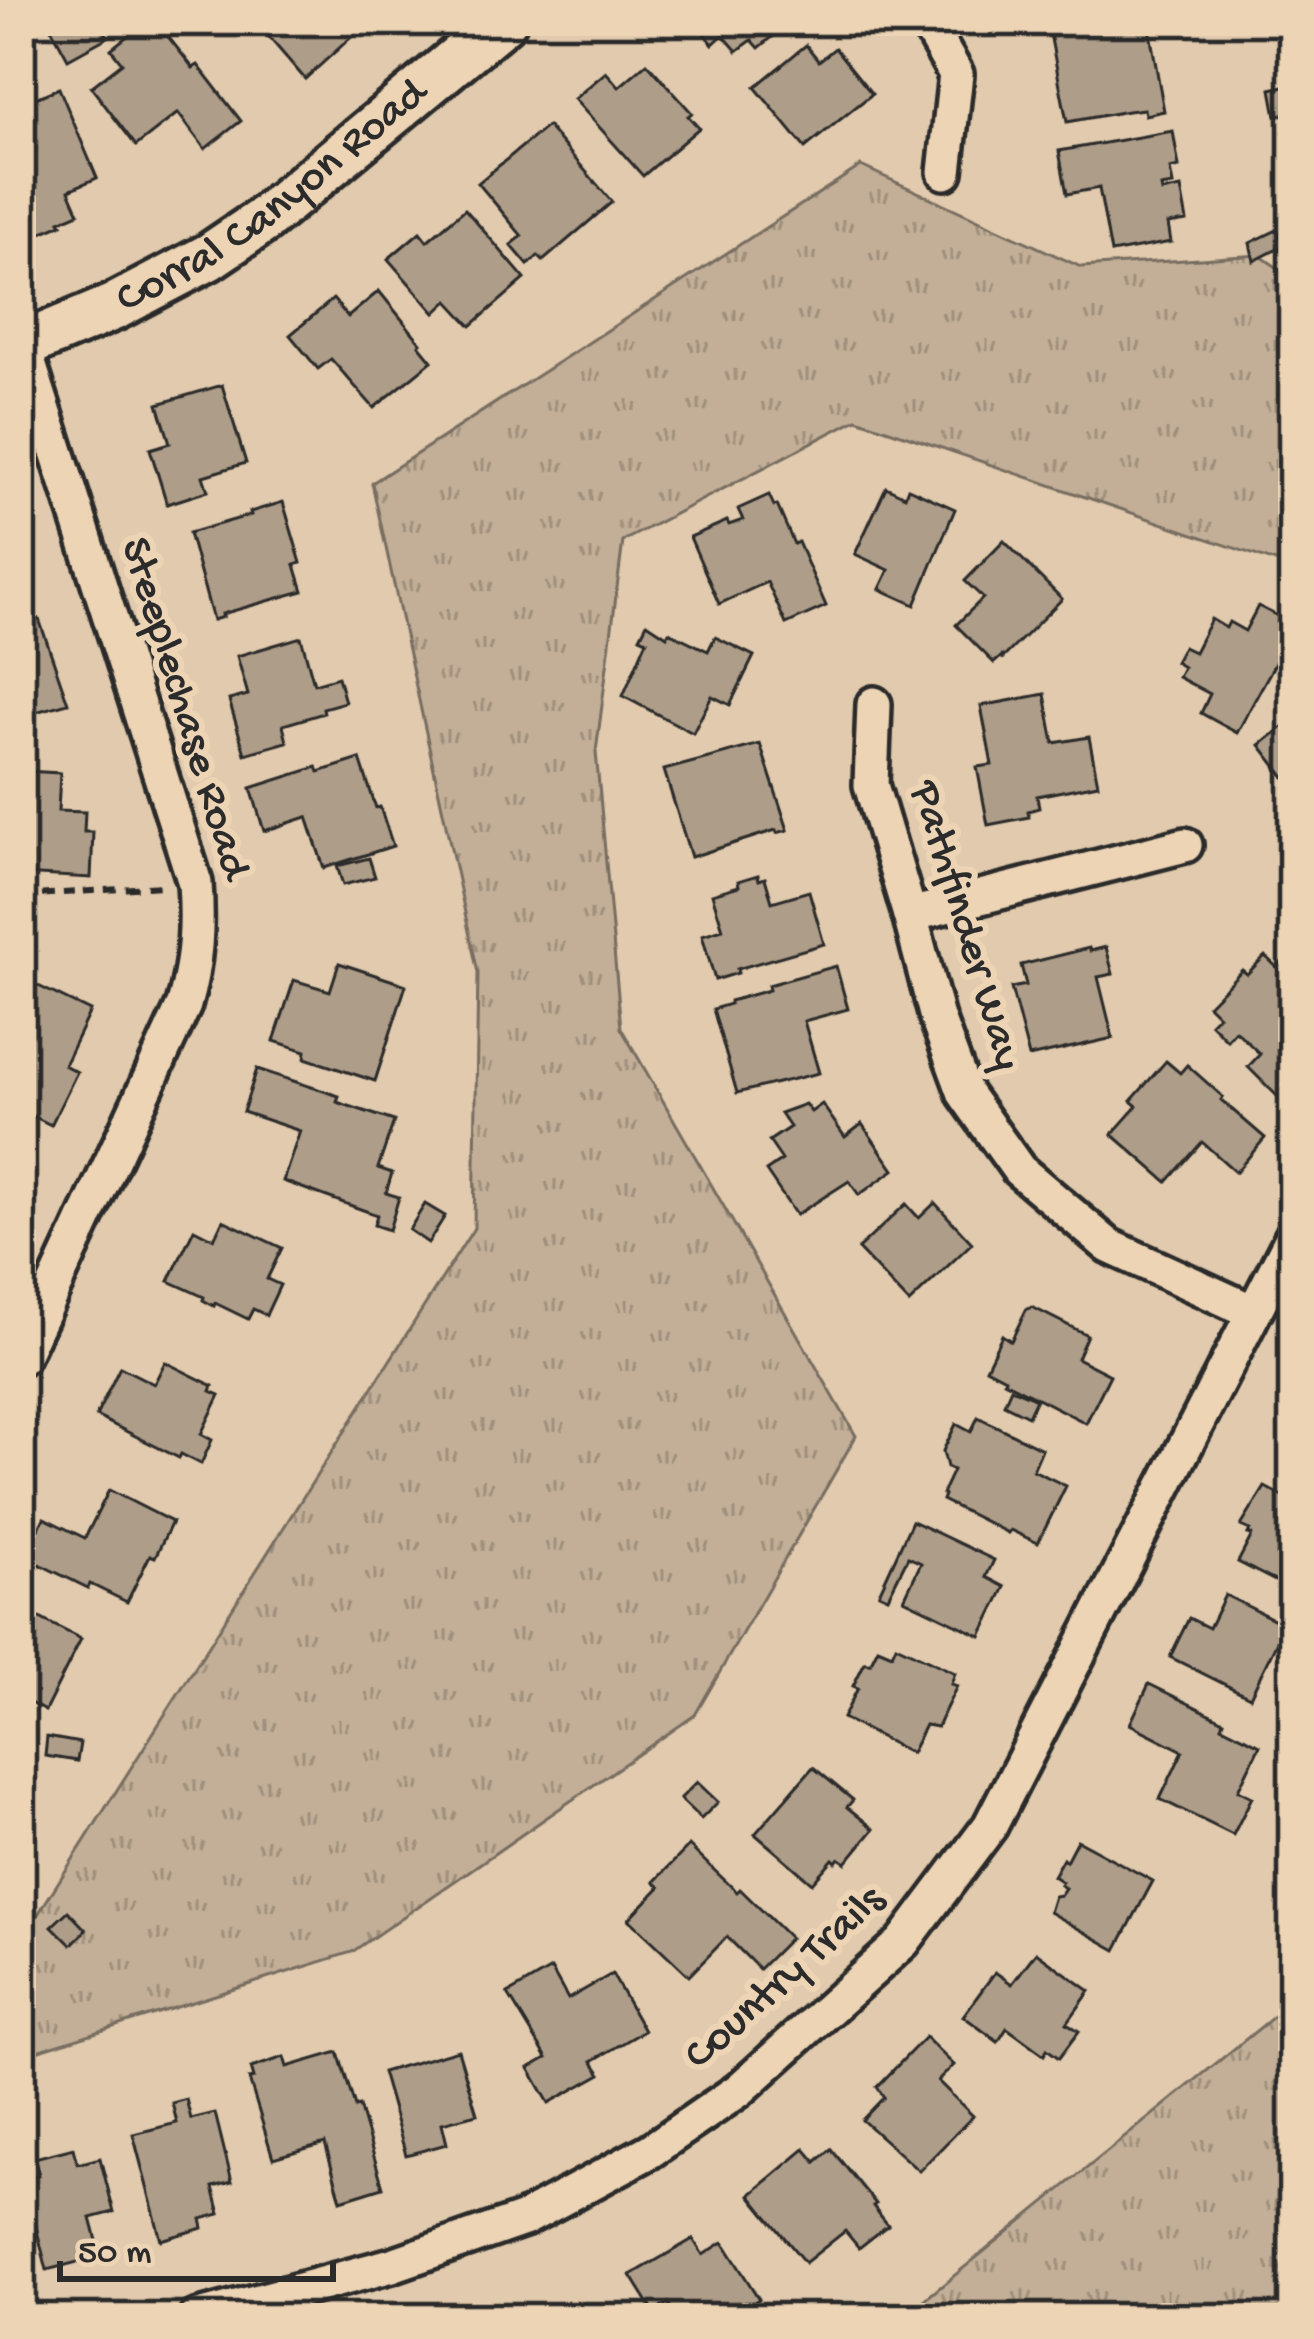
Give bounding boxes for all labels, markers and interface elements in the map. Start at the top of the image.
street label: Corral Canyon Road [108,66,442,327]
street label: Steeplechase Road [106,532,261,890]
street label: Pathfinder Way [894,773,1033,1077]
street label: Country Trails [675,1874,898,2083]
scale bar [60,2207,333,2281]
text: 50 m [78,2233,151,2276]

